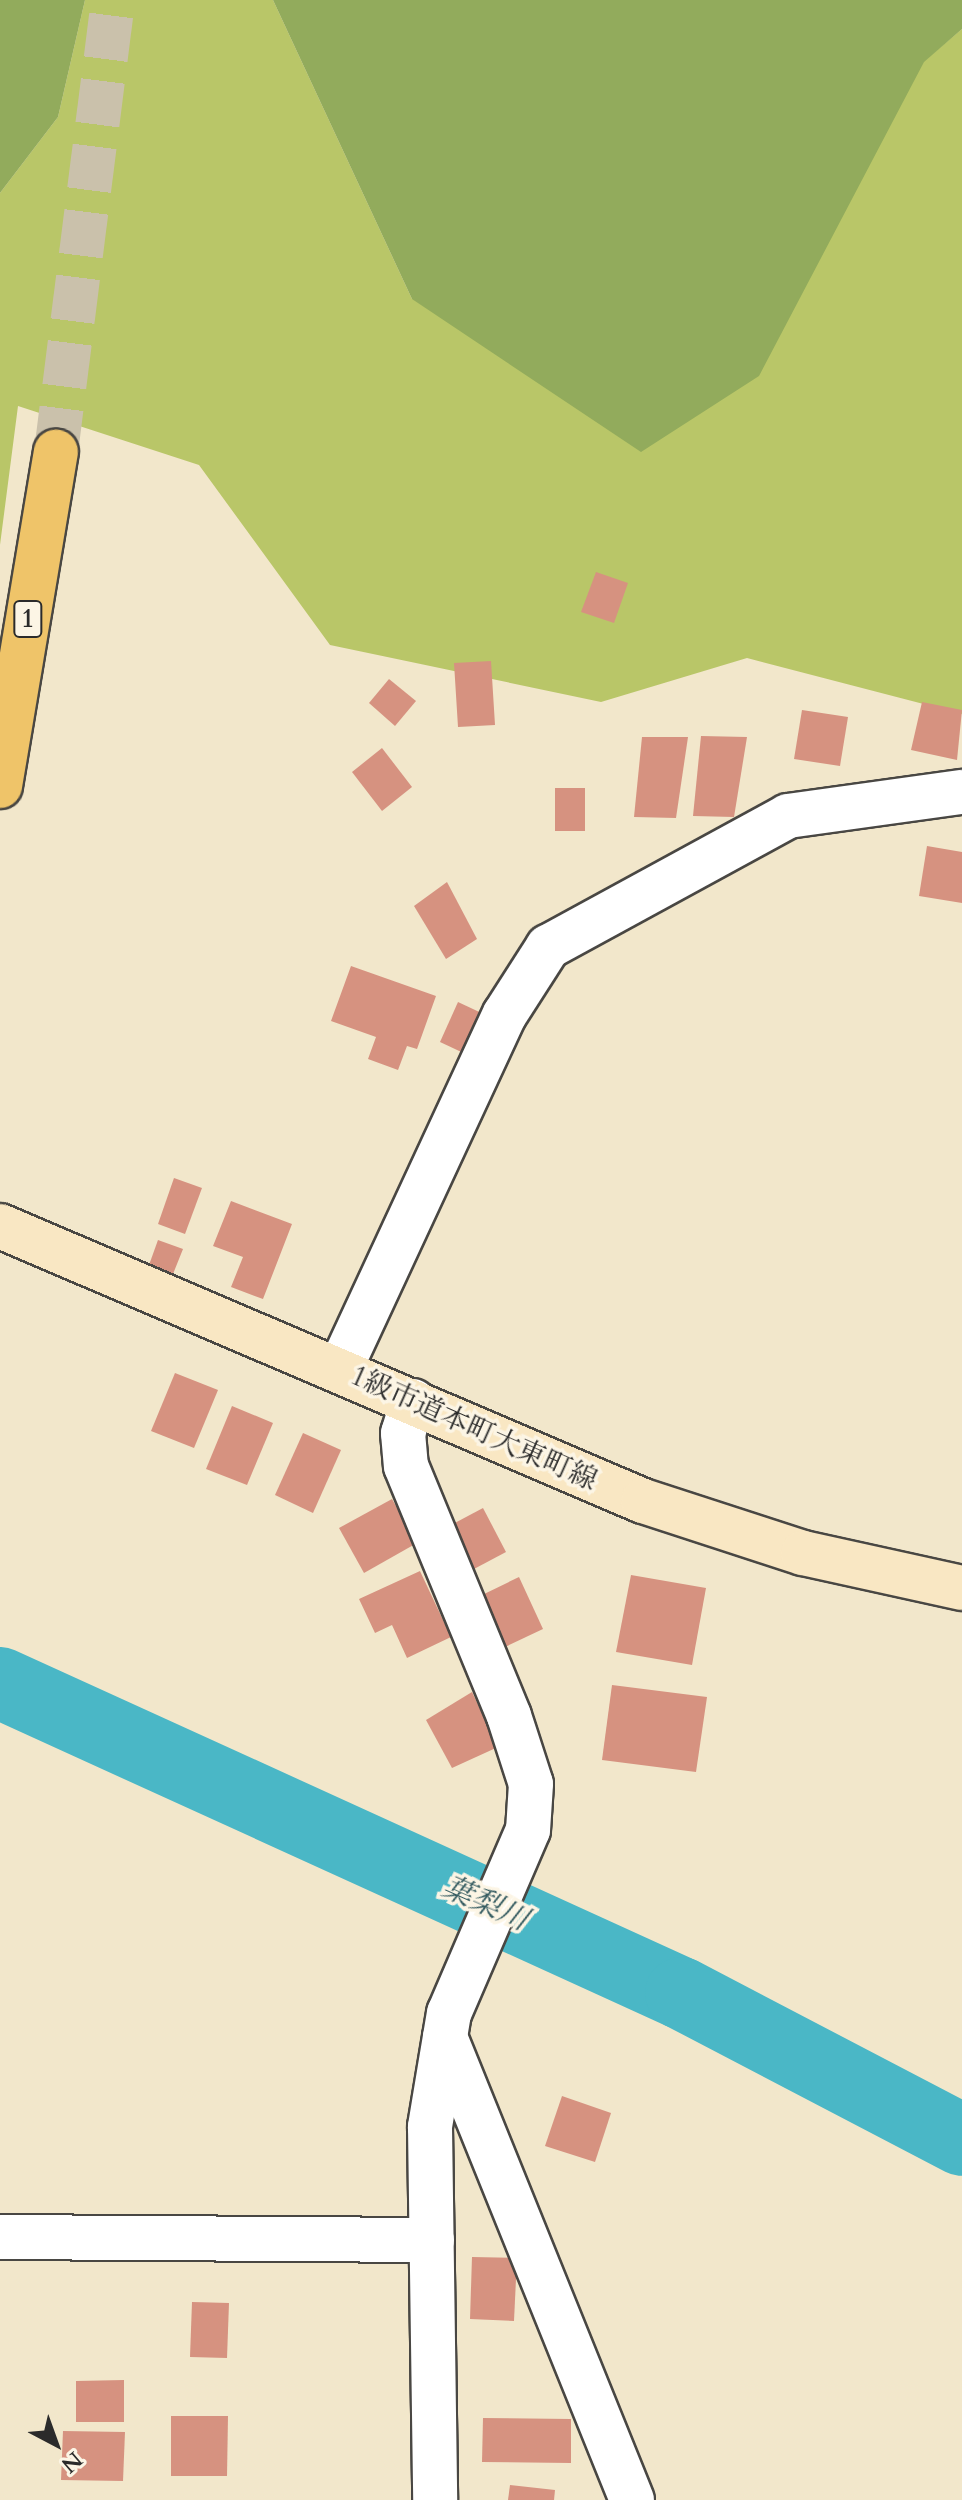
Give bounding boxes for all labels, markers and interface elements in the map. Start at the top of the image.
road number: 1 [12,597,44,641]
street label: 1級市道本町大東町線 [346,1358,602,1498]
water label: 葉梨川 [437,1869,533,1939]
north arrow [16,2404,96,2484]
text: N [55,2445,89,2480]

